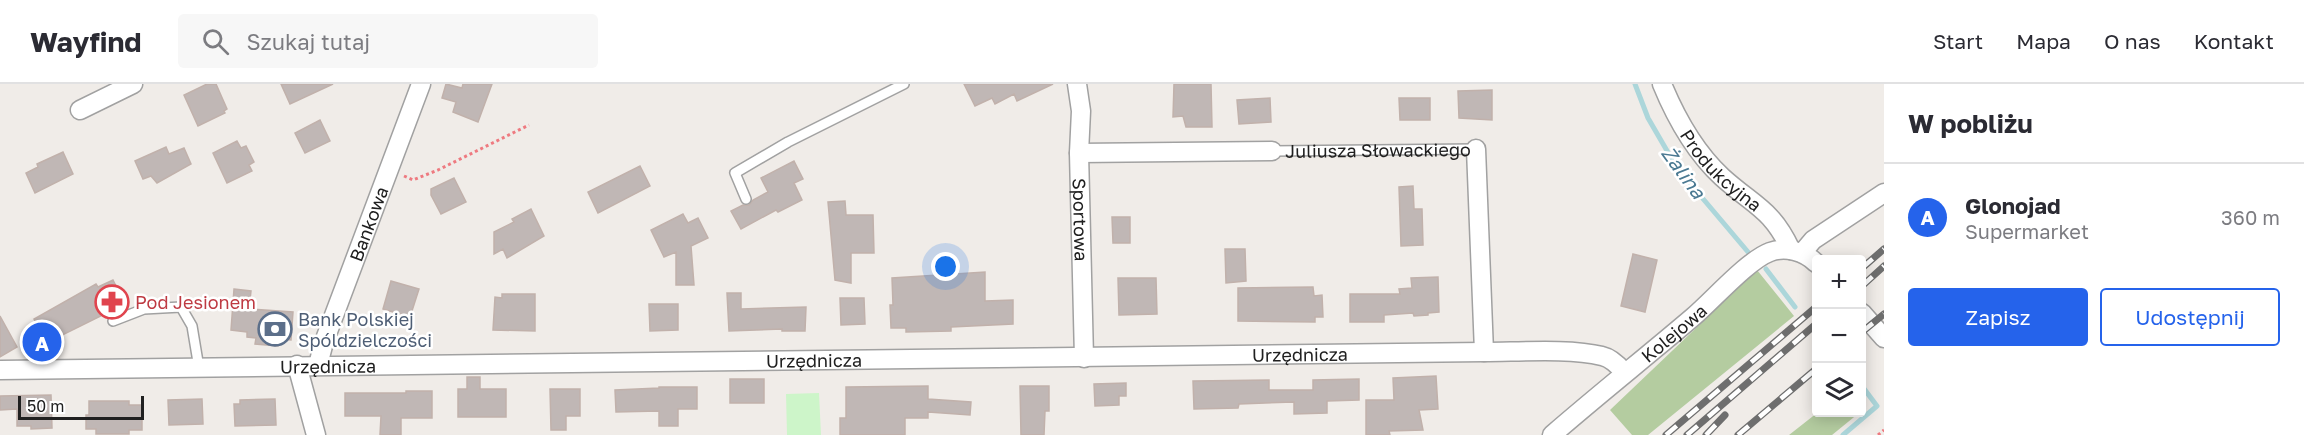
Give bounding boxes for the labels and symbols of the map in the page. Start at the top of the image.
street label: Produkcyjna [1676,125,1766,216]
street label: Juliusza Słowackiego [1285,138,1471,162]
water label: Żalina [1657,141,1711,203]
street label: Sportowa [1069,178,1093,261]
street label: Bankowa [344,183,392,264]
your location [931,252,960,281]
pharmacy icon: Pod Jesionem [94,284,130,320]
place label: Pod Jesionem [135,291,256,313]
street label: Kolejowa [1637,299,1711,367]
place label: Bank Polskiej Spóldzielczości [298,308,432,351]
bank icon: Bank Polskiej Spóldzielczości [257,311,293,347]
pin: A [22,320,62,364]
street label: Urzędnicza [1252,343,1348,366]
street label: Urzędnicza [766,349,862,372]
street label: Urzędnicza [280,354,376,378]
scale bar [18,393,144,420]

